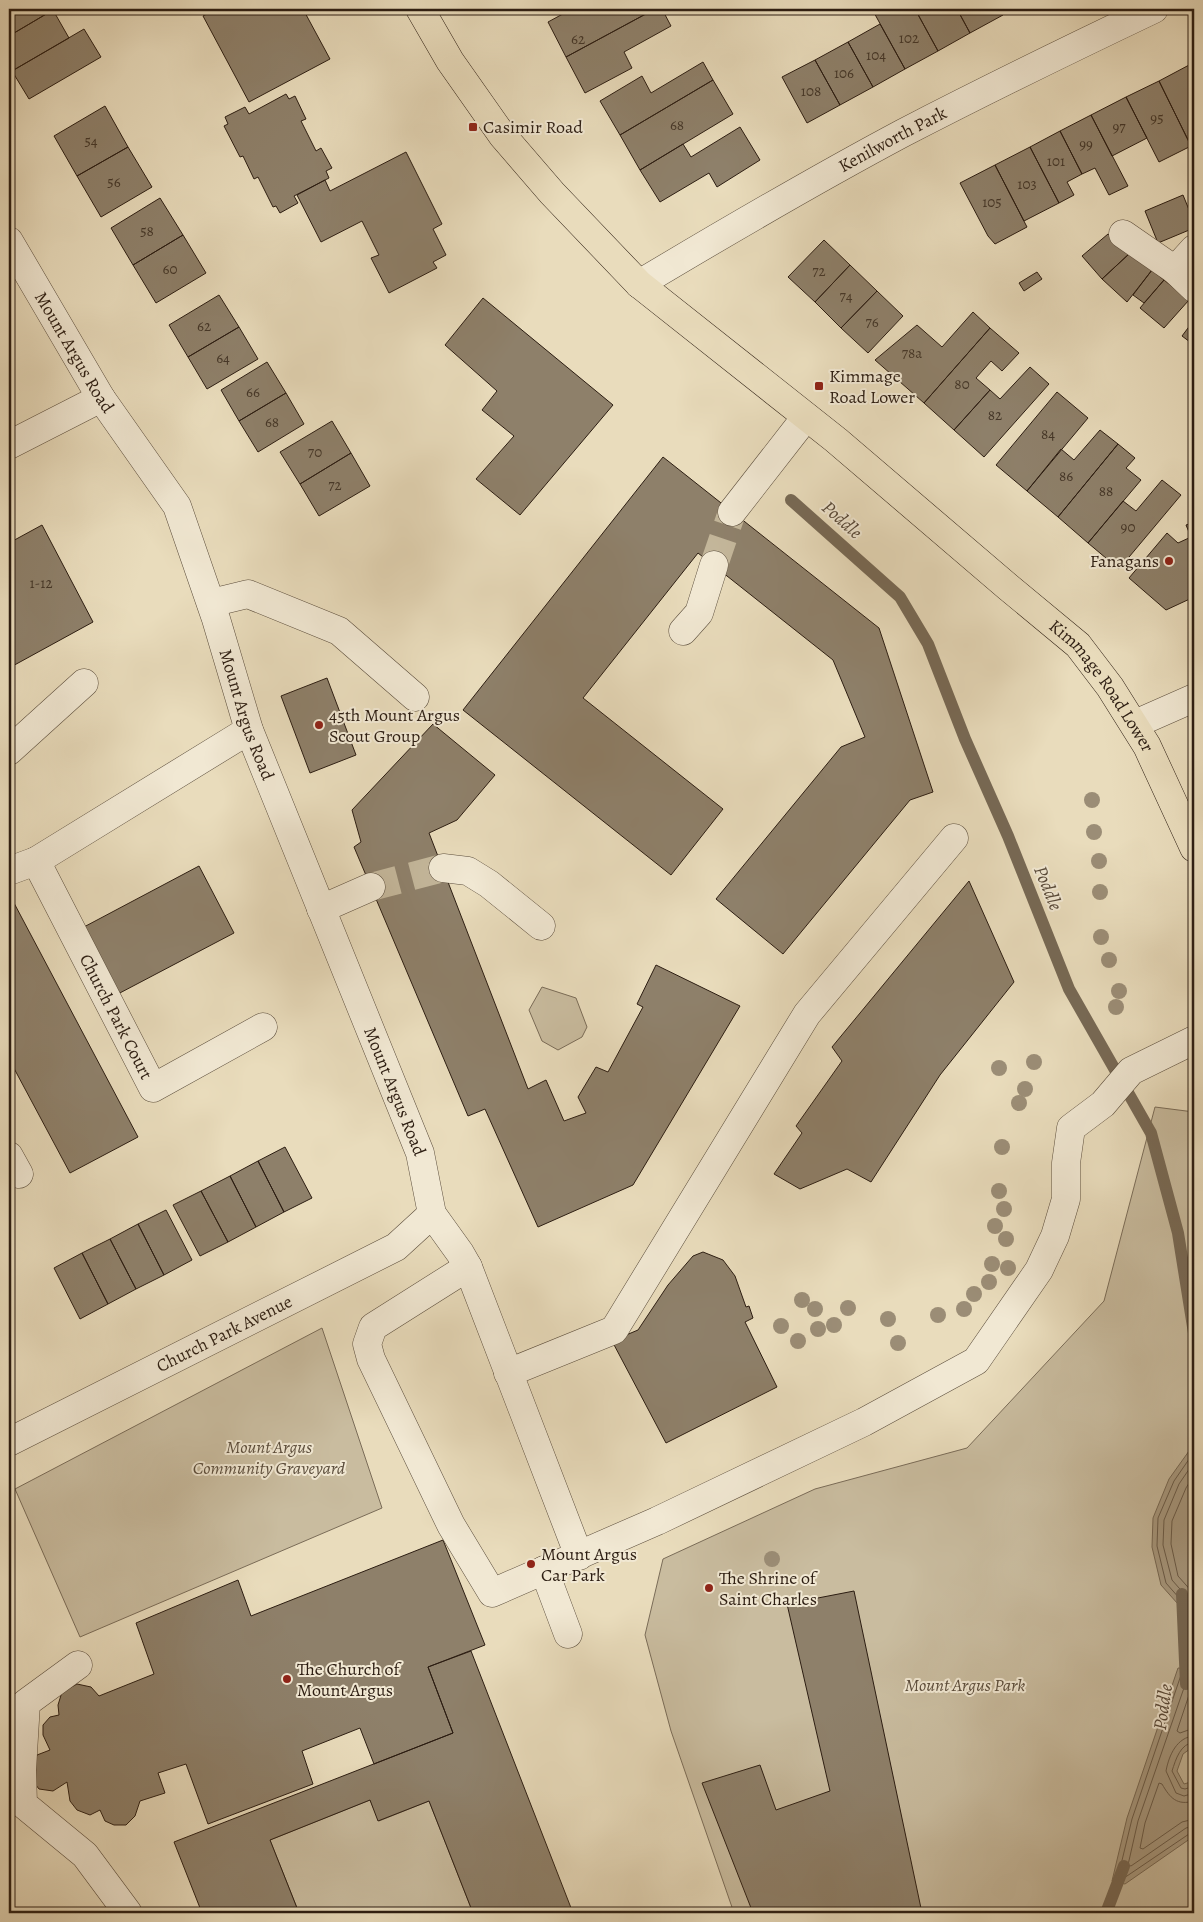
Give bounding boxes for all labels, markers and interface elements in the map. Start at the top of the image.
house number: 102 [899,28,919,48]
house number: 62 [571,29,585,49]
house number: 104 [866,45,886,65]
house number: 106 [834,63,854,83]
house number: 108 [801,81,821,101]
street label: Kenilworth Park [834,101,951,178]
house number: 95 [1150,108,1164,128]
place label: Casimir Road [483,115,583,139]
house number: 68 [670,115,684,135]
house number: 97 [1112,117,1126,137]
marker: Casimir Road [467,121,479,133]
house number: 54 [84,131,98,151]
house number: 99 [1079,134,1093,154]
house number: 101 [1047,151,1065,171]
house number: 56 [107,172,121,192]
house number: 103 [1017,174,1037,194]
house number: 105 [982,192,1002,212]
house number: 58 [140,221,154,241]
house number: 60 [163,259,177,279]
house number: 72 [812,261,826,281]
house number: 74 [839,286,853,306]
street label: Mount Argus Road [29,287,120,418]
house number: 76 [865,312,879,332]
house number: 62 [197,316,211,336]
house number: 78a [902,343,922,363]
house number: 64 [216,348,230,368]
place label: Kimmage Road Lower [829,364,915,409]
house number: 80 [954,374,970,394]
marker: Kimmage Road Lower [813,380,825,392]
house number: 66 [246,382,260,402]
house number: 82 [988,405,1002,425]
house number: 68 [265,412,279,432]
house number: 84 [1041,424,1055,444]
house number: 70 [308,442,322,462]
house number: 86 [1059,466,1073,486]
house number: 72 [328,475,342,495]
house number: 88 [1099,481,1113,501]
water label: Poddle [816,495,868,545]
house number: 90 [1121,517,1135,537]
place label: Fanagans [1090,549,1159,573]
marker: Fanagans [1163,555,1175,567]
house number: 1-12 [29,573,53,593]
street label: Kimmage Road Lower [1044,614,1160,756]
street label: Mount Argus Road [214,646,280,784]
place label: 45th Mount Argus Scout Group [329,703,460,748]
marker: 45th Mount Argus Scout Group [313,719,325,731]
water label: Poddle [1027,862,1069,914]
street label: Church Park Court [74,950,159,1083]
street label: Mount Argus Road [358,1023,432,1160]
street label: Church Park Avenue [152,1289,296,1378]
park label: Mount Argus Community Graveyard [193,1435,346,1480]
place label: Mount Argus Car Park [541,1542,637,1587]
marker: Mount Argus Car Park [525,1558,537,1570]
place label: The Shrine of Saint Charles [719,1566,819,1611]
marker: The Shrine of Saint Charles [703,1582,715,1594]
place label: The Church of Mount Argus [297,1657,403,1702]
marker: The Church of Mount Argus [281,1673,293,1685]
park label: Mount Argus Park [905,1673,1025,1697]
water label: Poddle [1147,1682,1179,1732]

